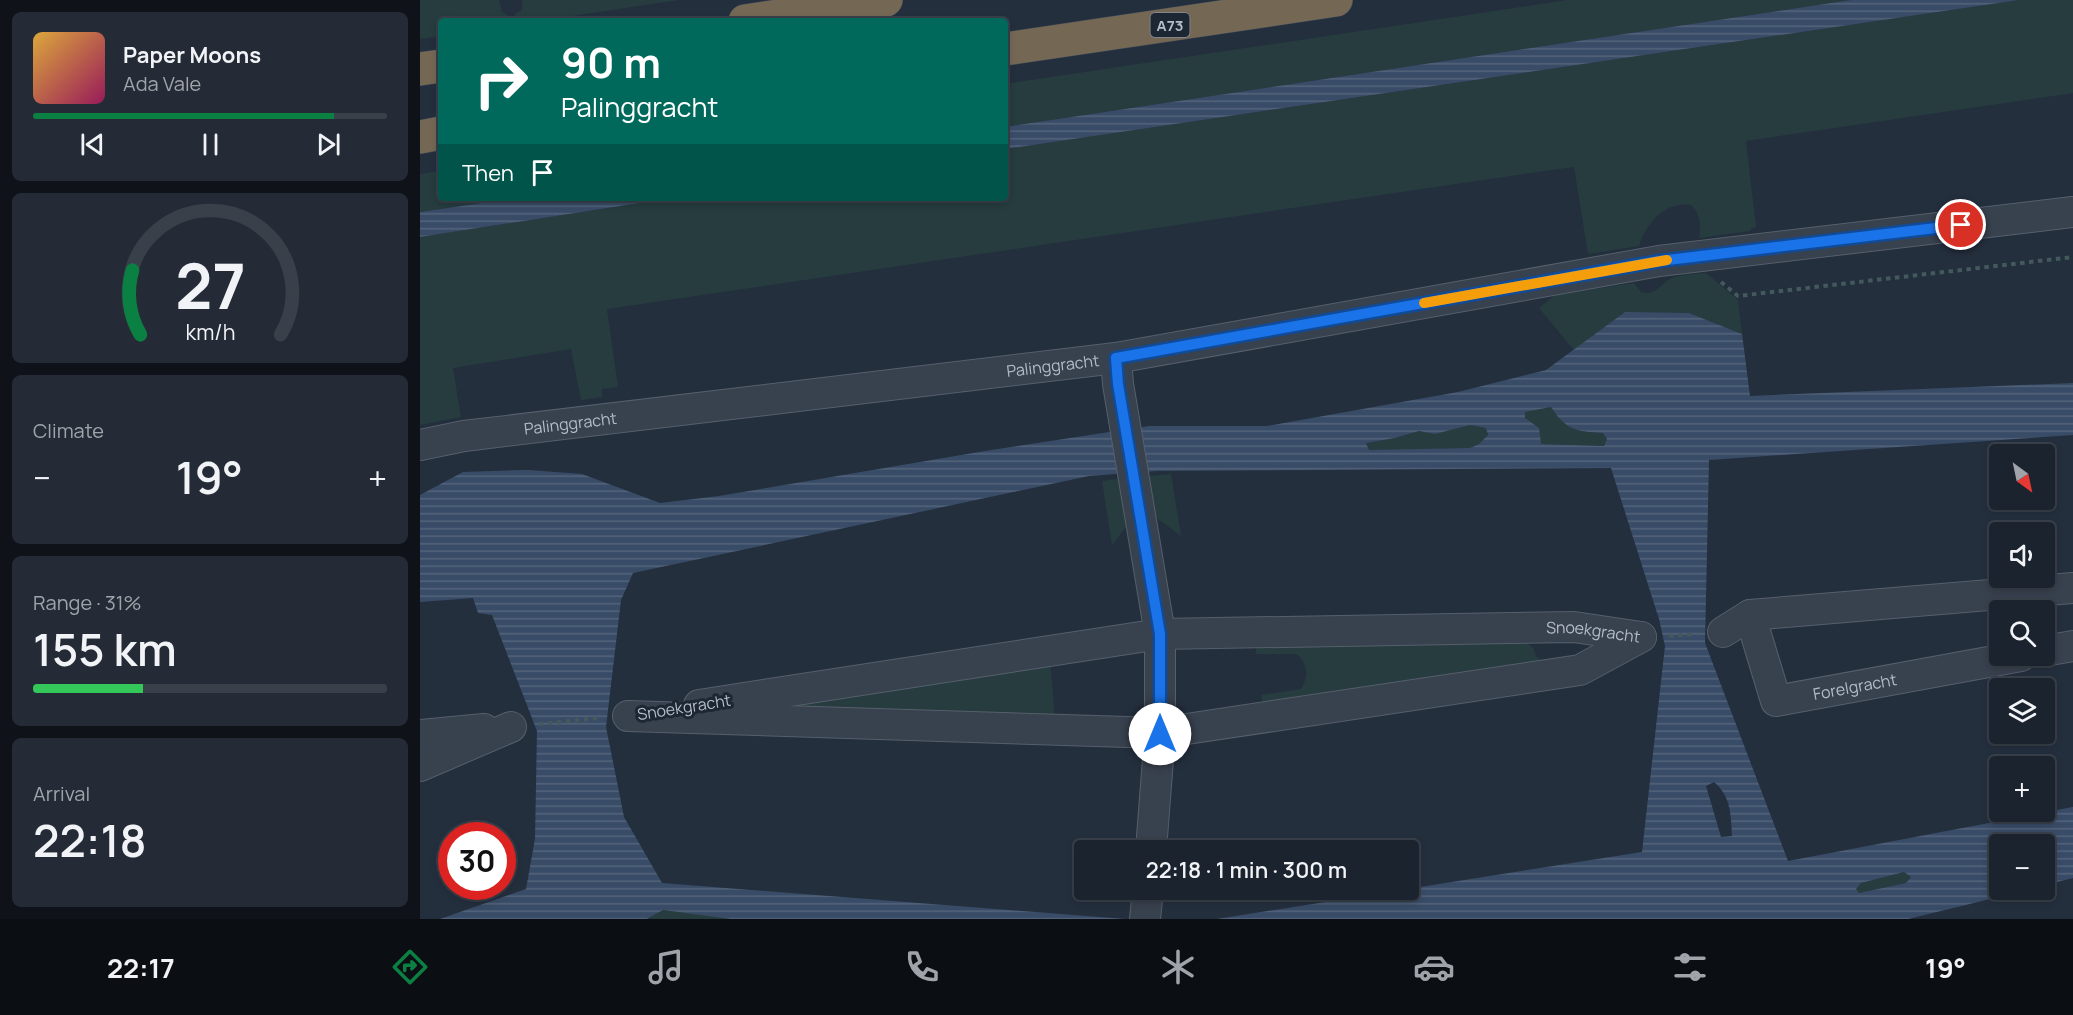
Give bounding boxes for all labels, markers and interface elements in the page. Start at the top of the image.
road number: A73 [1150,13,1190,37]
text: 90 m [561,33,661,91]
text: Paper Moons [123,40,261,70]
icon: right [462,42,540,120]
text: Ada Vale [123,70,201,97]
text: Palinggracht [561,88,718,125]
icon: previous [76,128,109,161]
icon: pause [194,128,227,161]
icon: next [312,128,345,161]
icon: arrive [526,156,559,189]
text: Then [462,158,514,188]
pin [1935,199,1986,250]
icon: arrive [1944,208,1977,241]
text: 27 [175,242,245,328]
text: km/h [185,318,235,347]
street label: Palinggracht [1005,349,1101,382]
street label: Palinggracht [523,407,618,440]
text: Climate [33,417,104,444]
north arrow [1989,444,2055,510]
map controls [1989,444,2055,900]
text: 19° [176,446,243,508]
text: − [33,455,51,500]
text: + [368,455,387,500]
button: sound [1989,522,2055,588]
text: Range · 31% [33,589,142,616]
button: search [1989,600,2055,666]
street label: Snoekgracht [1546,616,1642,648]
text: 155 km [33,618,177,680]
street label: Forelgracht [1811,668,1898,705]
button: layers [1989,678,2055,744]
street label: Snoekgracht [636,689,732,725]
position arrow [1128,702,1192,766]
button: + [1989,756,2055,822]
text: Arrival [33,780,90,807]
text: 22:18 [33,809,147,871]
speed limit sign: 30 [438,822,516,900]
button: − [1989,834,2055,900]
text: 22:18 · 1 min · 300 m [1146,855,1347,885]
icon: directions [389,946,431,988]
icon: music [645,946,687,988]
icon: phone [901,946,943,988]
icon: climate [1157,946,1199,988]
icon: car [1413,946,1455,988]
icon: filters [1669,946,1711,988]
text: 22:17 [107,949,175,986]
text: 19° [1925,949,1966,986]

